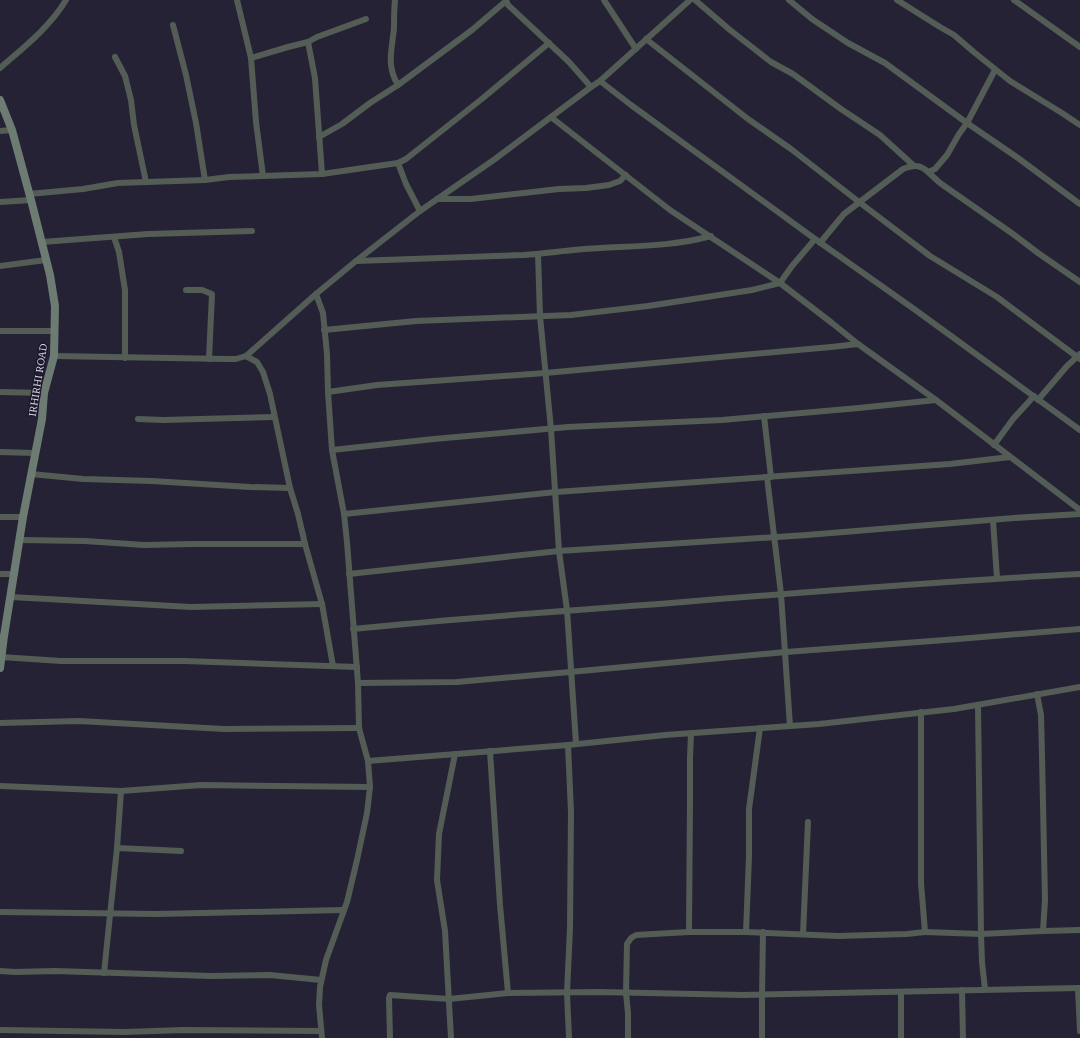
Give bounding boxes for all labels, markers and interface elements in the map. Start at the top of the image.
street label: IRHIRHI ROAD [27,342,49,417]

